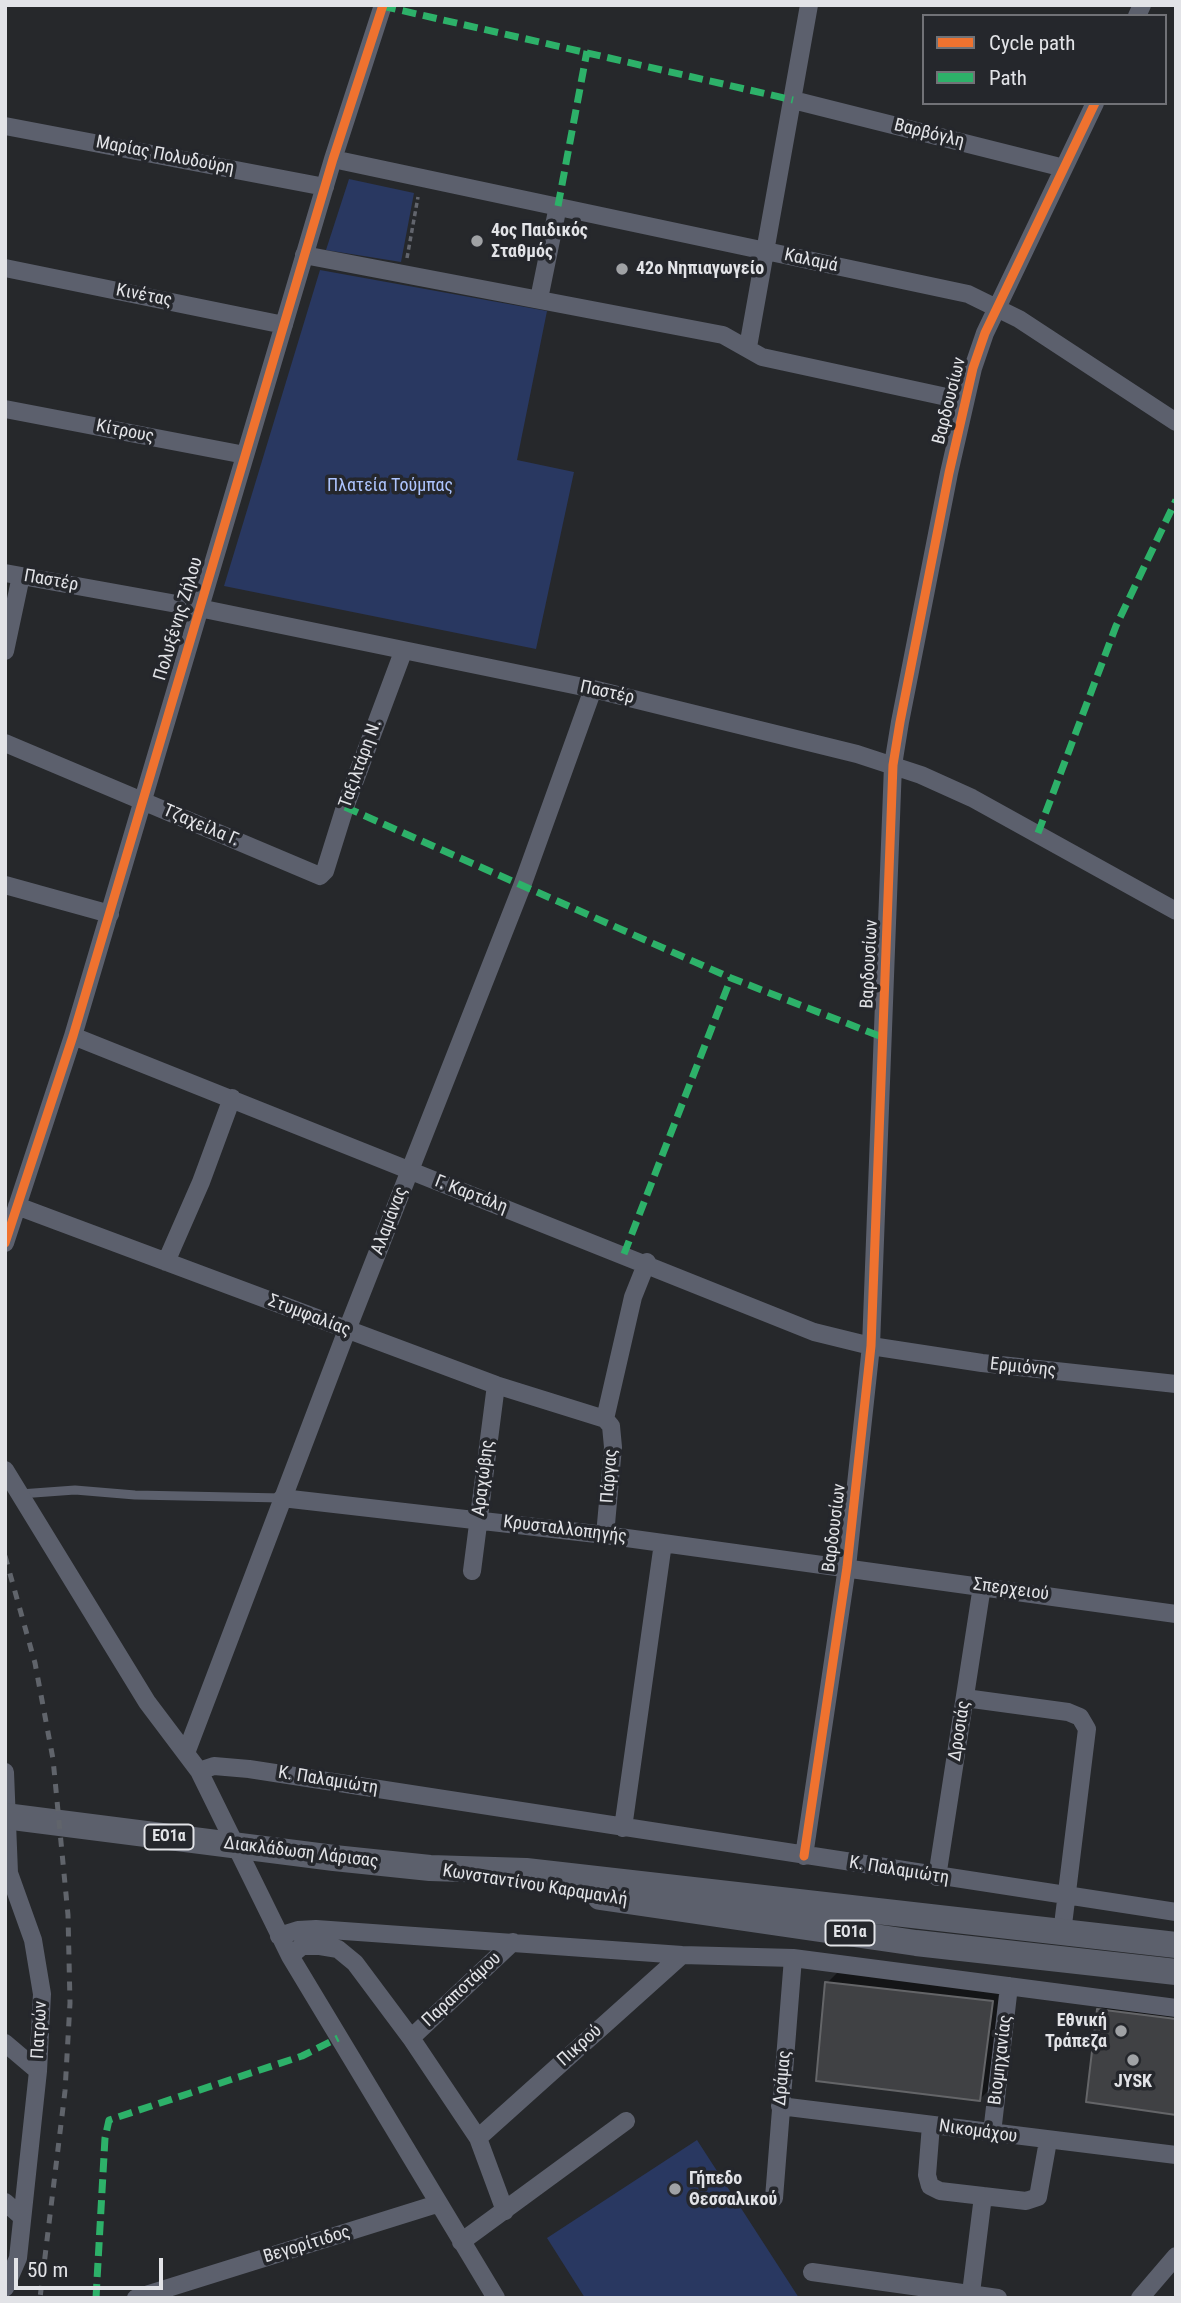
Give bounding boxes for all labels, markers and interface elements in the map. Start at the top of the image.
legend [922,14,1167,105]
text: Cycle path [989,31,1075,55]
text: Path [989,66,1027,90]
street label: Βαρβόγλη [892,115,966,153]
street label: Μαρίας Πολυδούρη [94,132,236,180]
place label: 4ος Παιδικός Σταθμός [491,220,588,262]
marker: 4ος Παιδικός Σταθμός [469,233,485,249]
street label: Καλαμά [782,245,840,277]
place label: 42ο Νηπιαγωγείο [636,258,764,280]
marker: 42ο Νηπιαγωγείο [614,261,630,277]
street label: Κινέτας [114,280,174,312]
street label: Βαρδουσίων [929,355,971,447]
street label: Κίτρους [94,416,156,448]
park label: Πλατεία Τούμπας [327,475,453,497]
street label: Πολυξένης Ζήλου [150,555,208,683]
street label: Παστέρ [22,566,80,596]
street label: Παστέρ [578,677,636,709]
street label: Ταξιλτάρη Ν. [335,717,387,811]
street label: Τζαχείλα Γ. [160,800,242,852]
street label: Βαρδουσίων [857,919,883,1009]
street label: Γ. Καρτάλη [432,1171,510,1219]
street label: Αλαμάνας [367,1184,413,1258]
street label: Στυμφαλίας [265,1290,353,1342]
street label: Ερμιόνης [989,1354,1057,1382]
street label: Αραχώβης [469,1439,499,1517]
street label: Πάργας [597,1448,623,1504]
street label: Βαρδουσίων [819,1482,851,1574]
street label: Κρυσταλλοπηγής [502,1512,628,1548]
street label: Σπερχειού [972,1574,1050,1606]
street label: Δροσιάς [945,1699,975,1763]
street label: Κ. Παλαμιώτη [276,1762,380,1800]
road number: ΕΟ1α [144,1825,194,1850]
street label: Διακλάδωση Λάρισας [223,1833,379,1873]
street label: Κ. Παλαμιώτη [847,1852,951,1890]
street label: Κωνσταντίνου Καραμανλή [441,1861,629,1911]
road number: ΕΟ1α [826,1921,874,1946]
street label: Παραποτάμου [418,1948,506,2032]
street label: Πατρών [28,2001,52,2059]
place label: Εθνική Τράπεζα [1045,2010,1107,2052]
street label: Βιομηχανίας [985,2014,1017,2106]
street label: Πικρού [553,2021,607,2071]
marker: Εθνική Τράπεζα [1113,2023,1129,2039]
street label: Δράμας [770,2049,796,2107]
marker: JYSK [1125,2052,1141,2068]
place label: JYSK [1114,2071,1152,2093]
street label: Νικομάχου [937,2116,1019,2148]
place label: Γήπεδο Θεσσαλικού [689,2168,777,2210]
marker: Γήπεδο Θεσσαλικού [667,2181,683,2197]
street label: Βεγορίτιδος [261,2222,353,2268]
scale bar [18,2244,166,2288]
text: 50 m [27,2258,68,2282]

